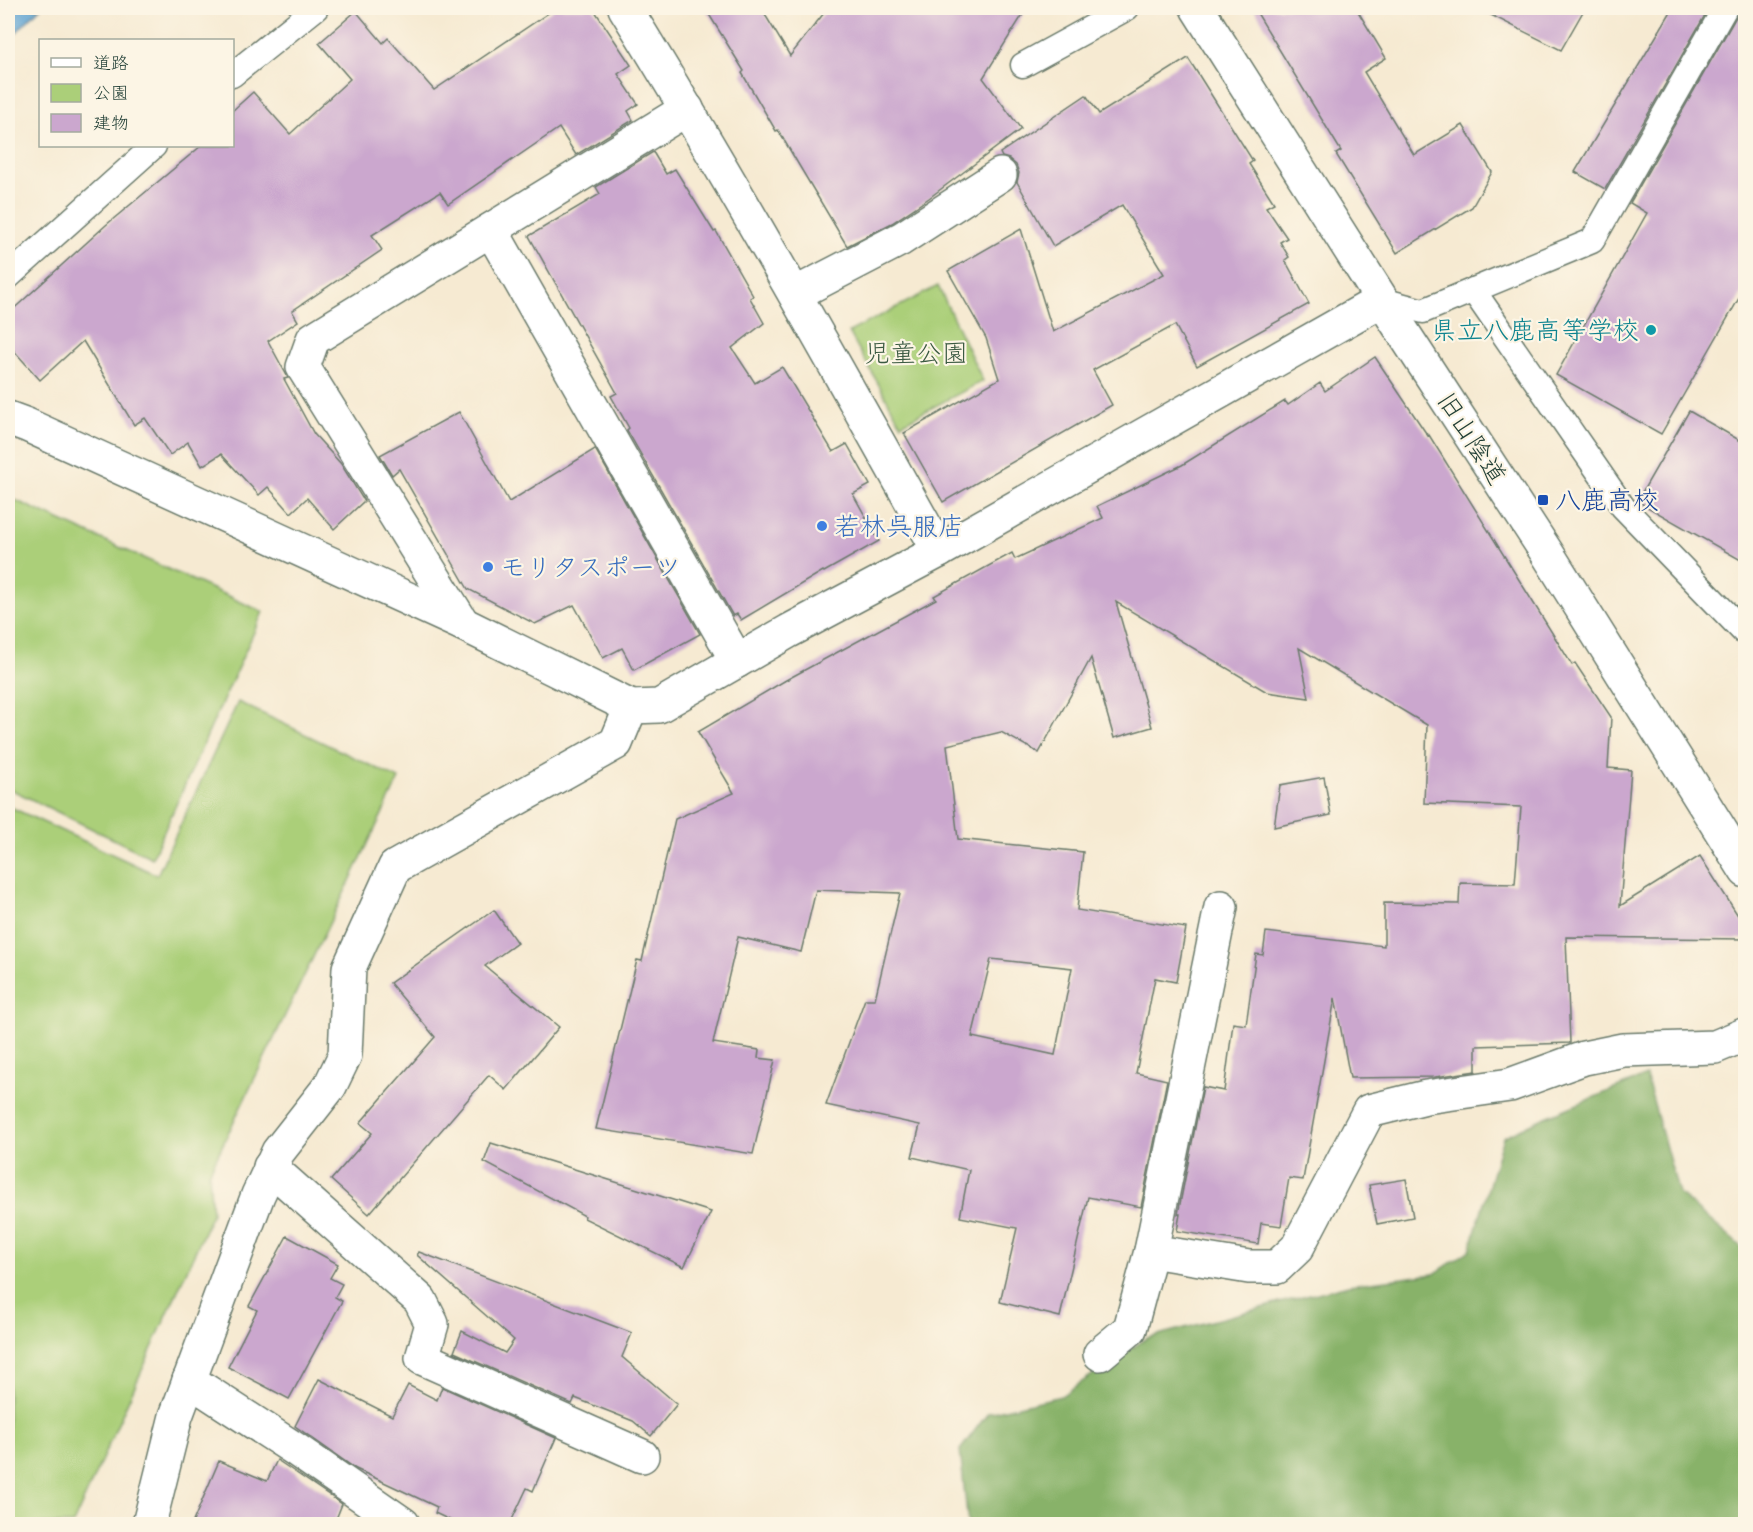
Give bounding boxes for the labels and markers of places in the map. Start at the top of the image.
place label: 県立八鹿高等学校 [1431,314,1639,346]
marker: 県立八鹿高等学校 [1644,323,1658,337]
place label: 八鹿高校 [1555,484,1659,516]
marker: 八鹿高校 [1536,493,1550,507]
place label: 若林呉服店 [834,510,964,542]
marker: 若林呉服店 [815,519,829,533]
place label: モリタスポーツ [500,551,681,583]
marker: モリタスポーツ [481,560,495,574]

